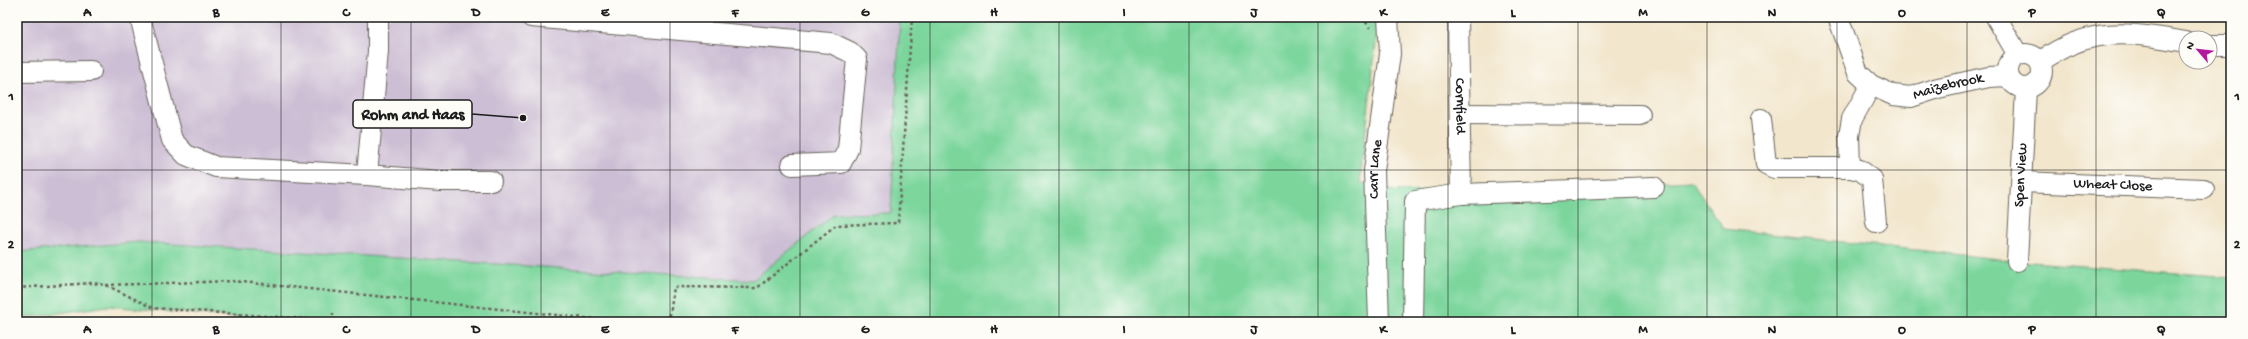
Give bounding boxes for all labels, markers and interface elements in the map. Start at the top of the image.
text: A [82,6,92,21]
text: B [212,6,221,21]
text: C [341,6,351,21]
text: D [471,6,481,21]
text: E [601,6,610,21]
text: F [731,6,740,21]
text: G [861,6,870,21]
text: H [990,6,998,21]
text: I [1122,6,1126,21]
text: J [1250,6,1259,21]
text: K [1378,6,1388,21]
text: L [1511,6,1517,21]
text: M [1638,6,1648,21]
text: N [1768,6,1777,21]
text: O [1898,6,1906,21]
text: P [2027,6,2036,21]
text: Q [2157,6,2166,21]
north arrow [2178,30,2218,70]
text: N [2184,40,2198,52]
street label: Maizebrook [1911,69,1986,105]
street label: Cornfield [1450,78,1469,135]
text: 1 [7,90,14,105]
text: 1 [2233,90,2240,105]
callout: Rohm and Haas [353,100,472,128]
text: Rohm and Haas [361,107,466,126]
street label: Carr Lane [1365,138,1387,199]
street label: Spen View [2011,142,2032,207]
street label: Wheat Close [2073,175,2153,196]
text: 2 [8,238,15,253]
text: 2 [2234,238,2241,253]
text: A [82,323,92,338]
text: B [212,323,221,338]
text: C [341,323,351,338]
text: D [471,323,481,338]
text: E [601,323,610,338]
text: F [731,323,740,338]
text: G [861,323,870,338]
text: H [990,323,998,338]
text: I [1122,323,1126,338]
text: J [1250,323,1259,338]
text: K [1378,323,1388,338]
text: L [1511,323,1517,338]
text: M [1638,323,1648,338]
text: N [1768,323,1777,338]
text: O [1898,323,1906,338]
text: P [2027,323,2036,338]
text: Q [2157,323,2166,338]

